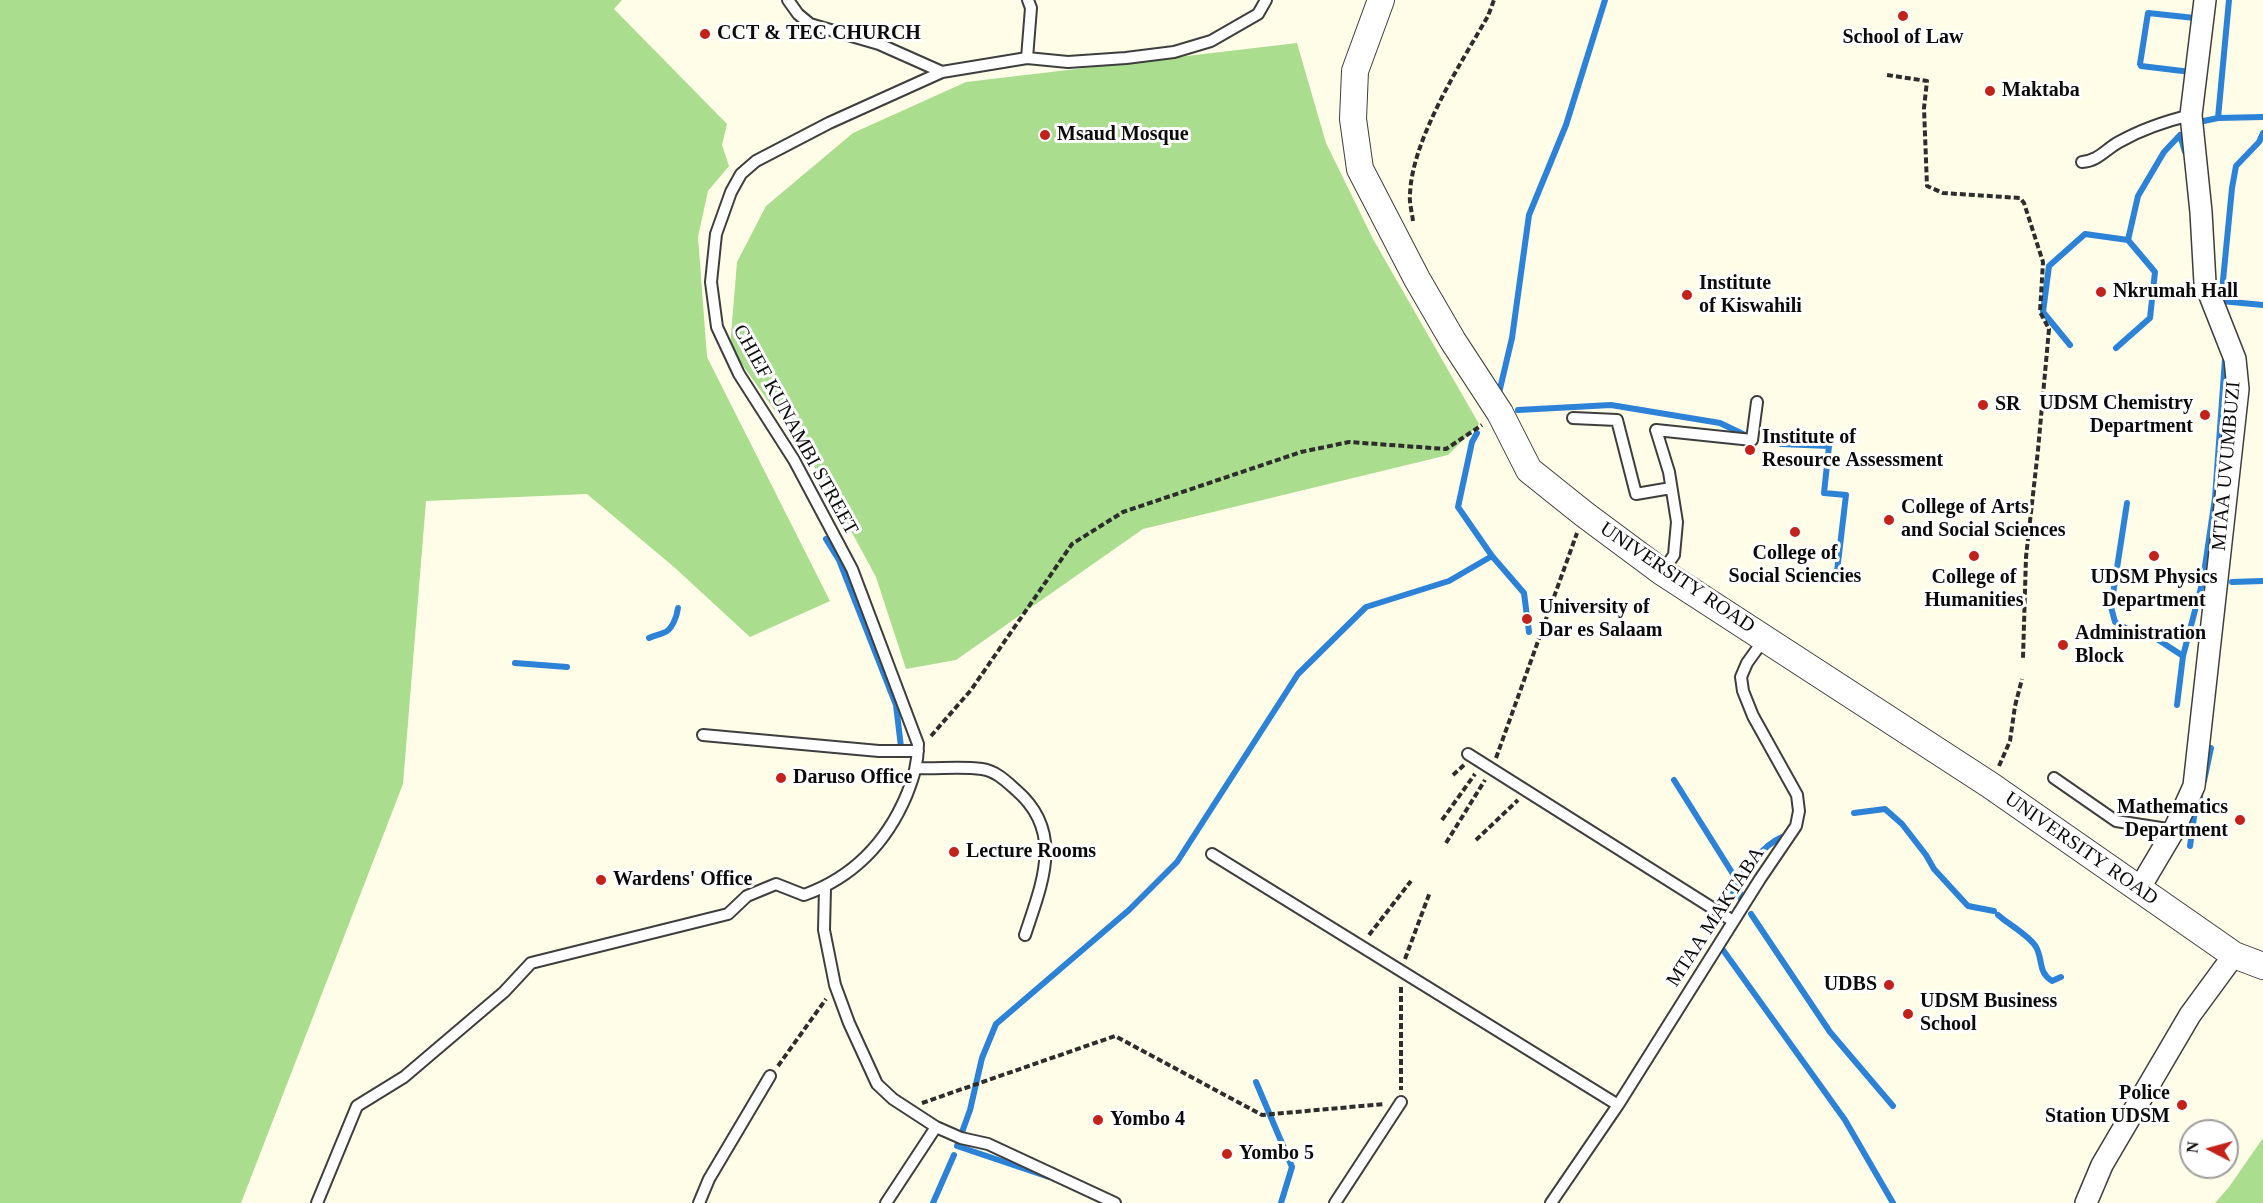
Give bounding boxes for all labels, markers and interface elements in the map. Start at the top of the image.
marker: School of Law [1896,9,1910,23]
place label: CCT & TEC CHURCH [717,22,921,46]
place label: School of Law [1842,26,1964,50]
marker: CCT & TEC CHURCH [698,27,712,41]
place label: Maktaba [2002,79,2080,103]
marker: Maktaba [1983,84,1997,98]
place label: Msaud Mosque [1057,123,1189,147]
marker: Msaud Mosque [1038,128,1052,142]
place label: Institute of Kiswahili [1699,272,1802,319]
place label: Nkrumah Hall [2113,280,2238,304]
marker: Nkrumah Hall [2094,285,2108,299]
marker: Institute of Kiswahili [1680,288,1694,302]
street label: CHIEF KUNAMBI STREET [727,321,863,539]
street label: MTAA UVUMBUZI [2208,380,2246,552]
place label: UDSM Chemistry Department [2039,392,2193,439]
place label: SR [1995,393,2021,417]
marker: SR [1976,398,1990,412]
marker: UDSM Chemistry Department [2198,408,2212,422]
place label: Institute of Resource Assessment [1762,426,1943,473]
marker: Institute of Resource Assessment [1743,443,1757,457]
place label: College of Arts and Social Sciences [1901,496,2065,543]
marker: College of Arts and Social Sciences [1882,513,1896,527]
street label: UNIVERSITY ROAD [1595,517,1759,639]
marker: College of Social Sciencies [1788,525,1802,539]
place label: College of Social Sciencies [1729,542,1861,589]
marker: College of Humanities [1967,549,1981,563]
marker: UDSM Physics Department [2147,549,2161,563]
place label: College of Humanities [1925,566,2023,613]
place label: UDSM Physics Department [2090,566,2218,613]
place label: University of Dar es Salaam [1539,596,1662,643]
marker: University of Dar es Salaam [1520,612,1534,626]
place label: Administration Block [2075,622,2206,669]
marker: Administration Block [2056,638,2070,652]
place label: Daruso Office [793,766,912,790]
marker: Daruso Office [774,771,788,785]
street label: UNIVERSITY ROAD [2000,787,2162,911]
place label: Mathematics Department [2117,796,2228,843]
marker: Mathematics Department [2233,813,2247,827]
place label: Lecture Rooms [966,840,1096,864]
street label: MTAA MAKTABA [1662,843,1770,991]
marker: Lecture Rooms [947,845,961,859]
place label: Wardens' Office [613,868,752,892]
marker: Wardens' Office [594,873,608,887]
place label: UDBS [1824,973,1877,997]
marker: UDBS [1882,978,1896,992]
place label: UDSM Business School [1920,990,2057,1037]
marker: UDSM Business School [1901,1007,1915,1021]
place label: Police Station UDSM [2045,1082,2170,1129]
marker: Police Station UDSM [2175,1098,2189,1112]
place label: Yombo 4 [1110,1108,1185,1132]
marker: Yombo 4 [1091,1113,1105,1127]
north arrow [2179,1119,2239,1179]
text: N [2184,1141,2202,1154]
place label: Yombo 5 [1239,1142,1314,1166]
marker: Yombo 5 [1220,1147,1234,1161]

